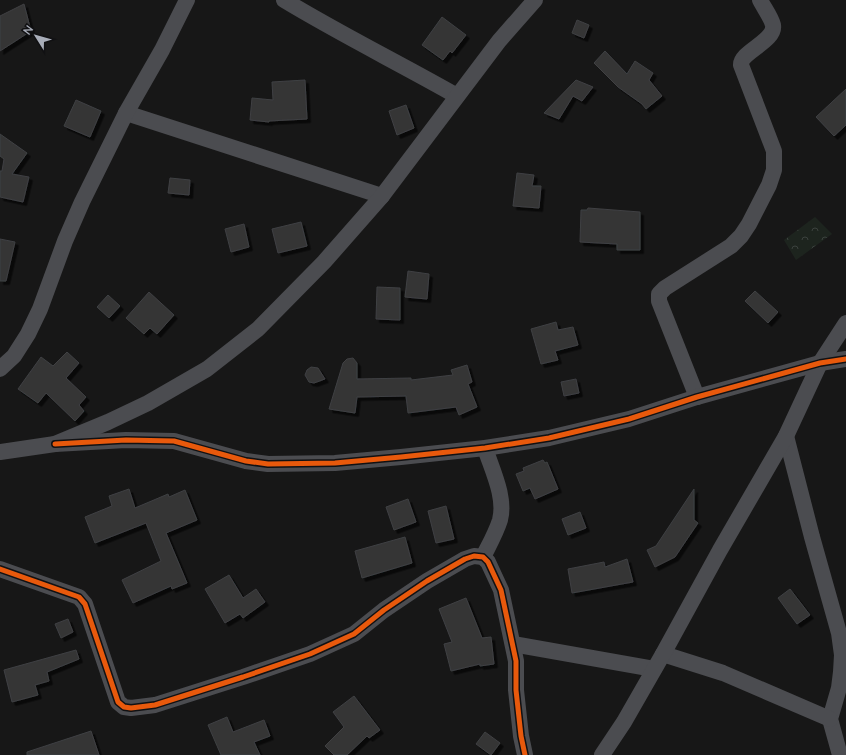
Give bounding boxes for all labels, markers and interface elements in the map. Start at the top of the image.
north arrow [16,16,56,56]
text: N [20,22,35,37]

